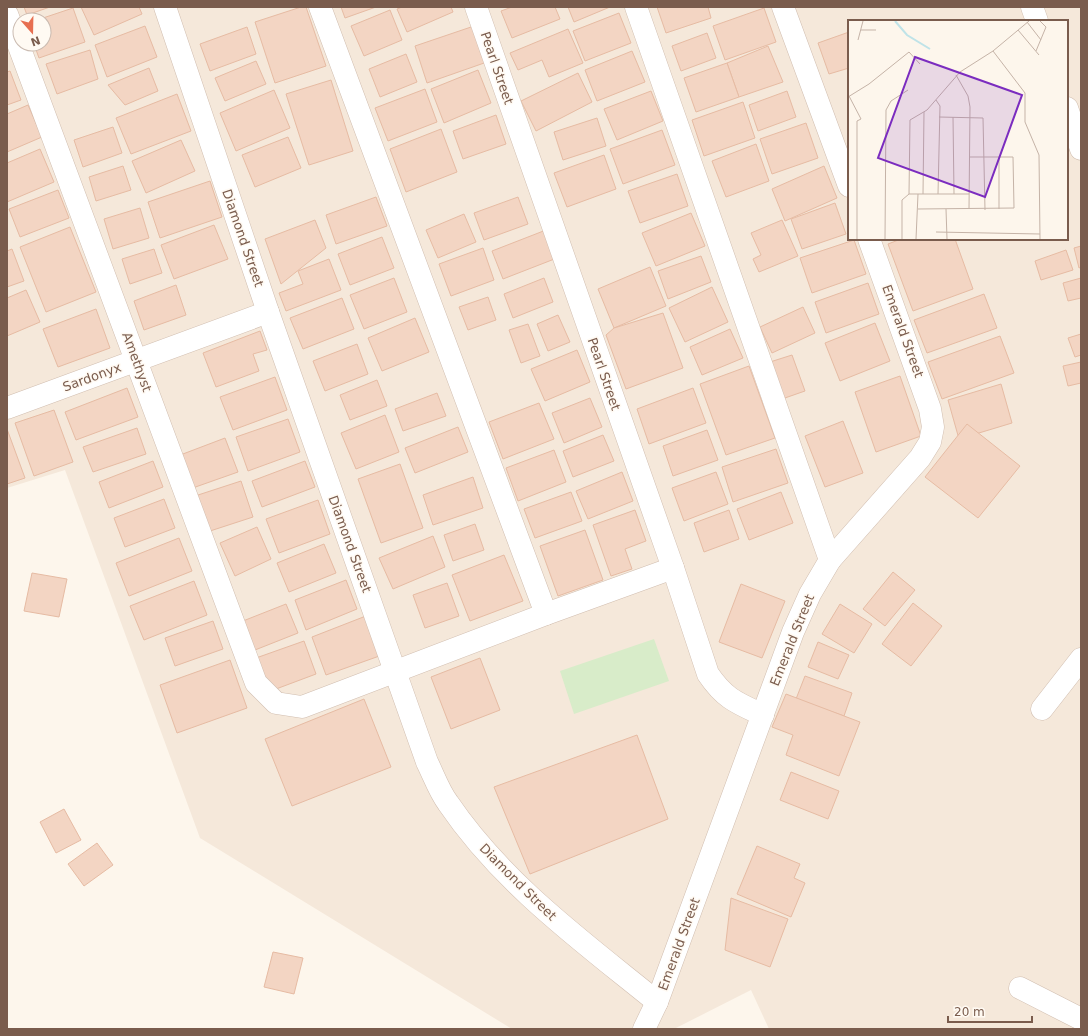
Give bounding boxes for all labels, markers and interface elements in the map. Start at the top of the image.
north arrow [12,12,52,52]
inset map [848,20,1068,240]
street label: Pearl Street [478,30,516,106]
text: N [29,33,42,49]
street label: Diamond Street [219,187,267,289]
street label: Emerald Street [879,283,927,379]
street label: Amethyst [119,330,155,394]
street label: Pearl Street [585,336,623,412]
street label: Sardonyx [61,359,124,395]
street label: Diamond Street [325,493,375,595]
street label: Emerald Street [767,592,817,688]
street label: Diamond Street [477,841,559,923]
street label: Emerald Street [655,896,703,992]
scale bar [948,998,1032,1024]
text: 20 m [954,1005,985,1019]

